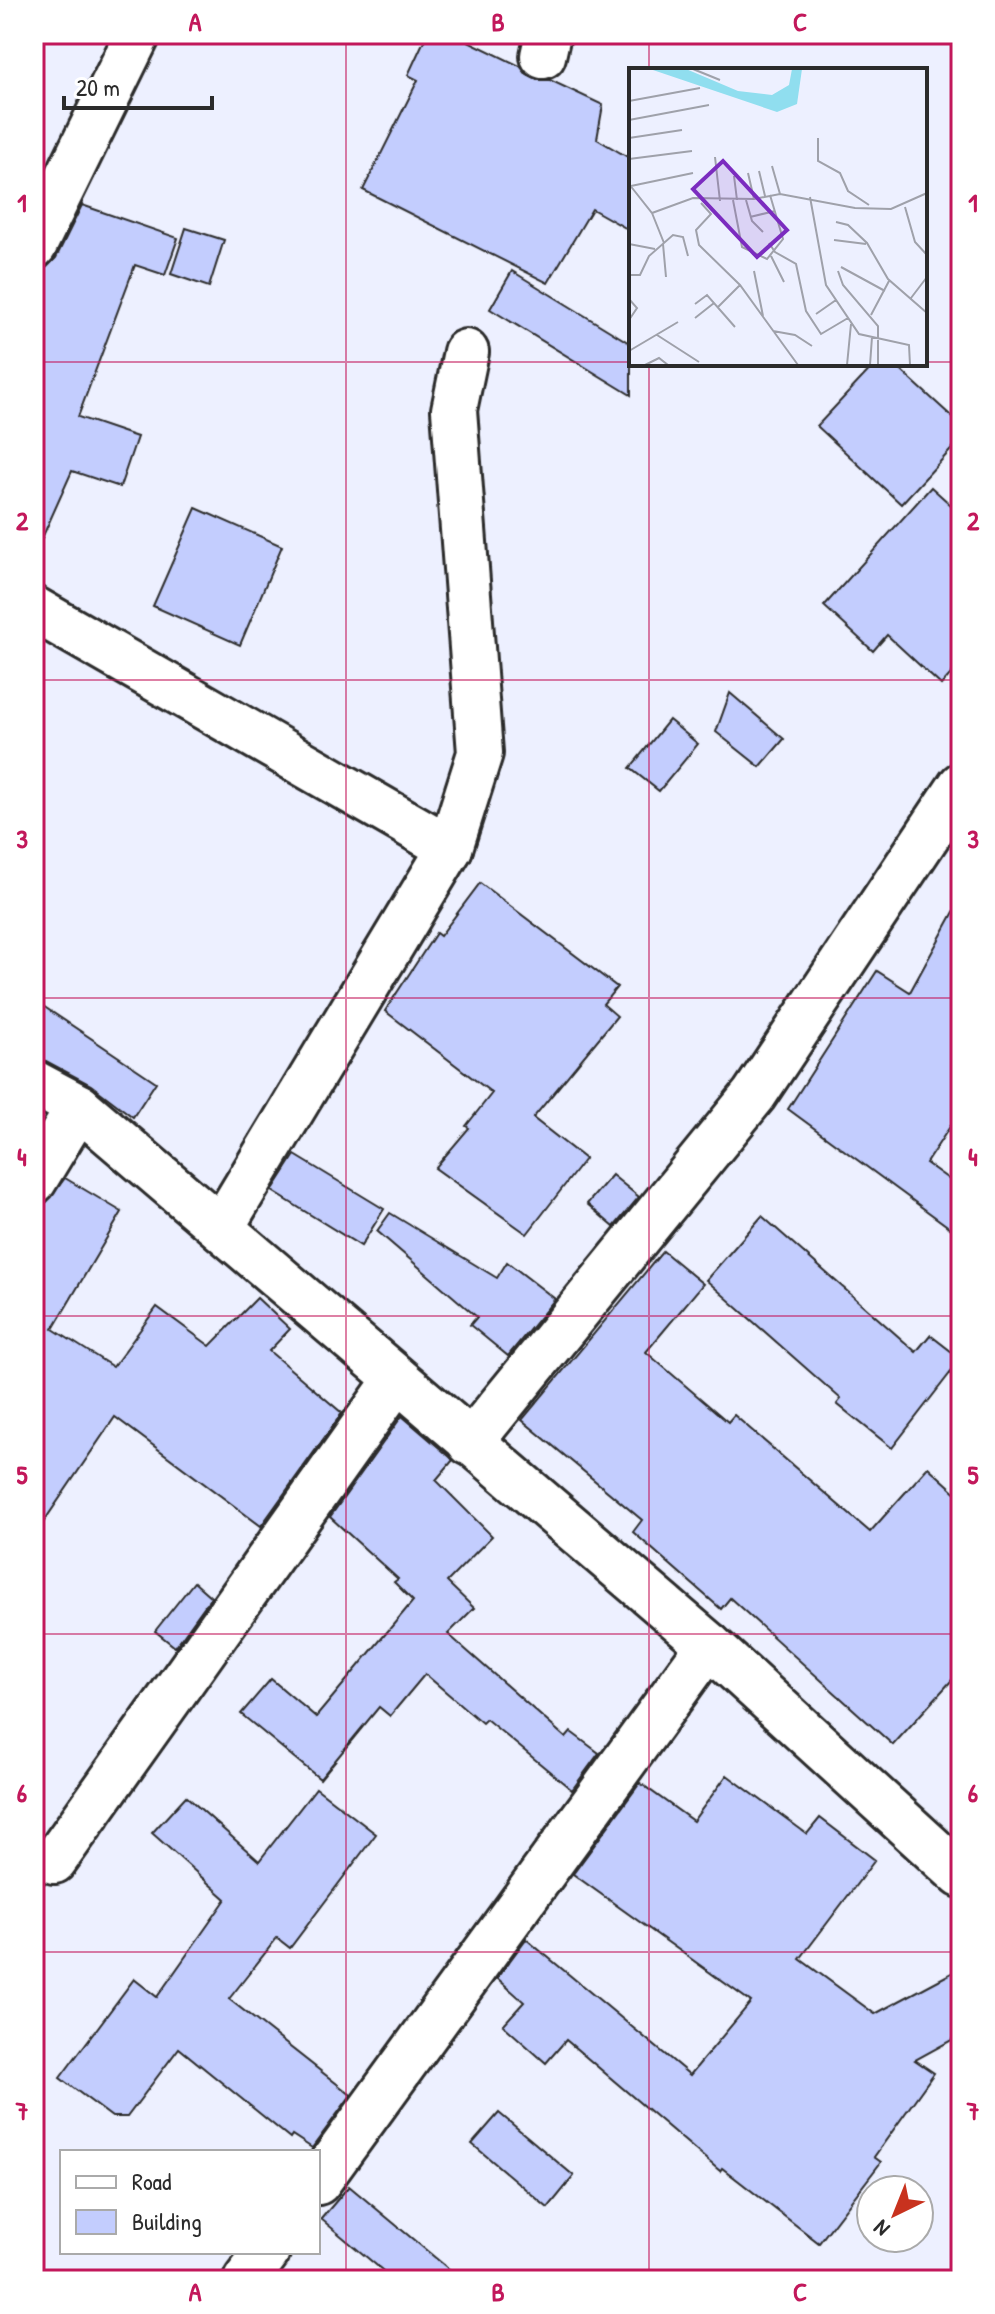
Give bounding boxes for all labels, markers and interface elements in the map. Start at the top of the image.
text: A [189,4,202,39]
text: B [491,4,505,39]
text: C [793,4,807,39]
scale bar [64,60,212,110]
inset map [629,68,927,366]
text: 20 m [76,71,120,103]
text: 1 [17,185,27,220]
text: 1 [968,185,978,220]
text: 2 [16,503,29,538]
text: 2 [967,503,980,538]
text: 3 [16,821,28,856]
text: 3 [967,821,979,856]
text: 4 [17,1139,27,1174]
text: 4 [968,1139,978,1174]
text: 5 [17,1457,28,1492]
text: 5 [968,1457,979,1492]
text: 6 [17,1775,28,1810]
text: 6 [968,1775,979,1810]
text: 7 [15,2093,29,2128]
text: 7 [966,2093,980,2128]
legend [60,2150,320,2254]
text: Road [132,2165,171,2197]
north arrow [855,2174,935,2254]
text: Building [132,2205,202,2237]
text: N [867,2213,896,2244]
text: A [189,2274,202,2309]
text: B [491,2274,505,2309]
text: C [793,2274,807,2309]

